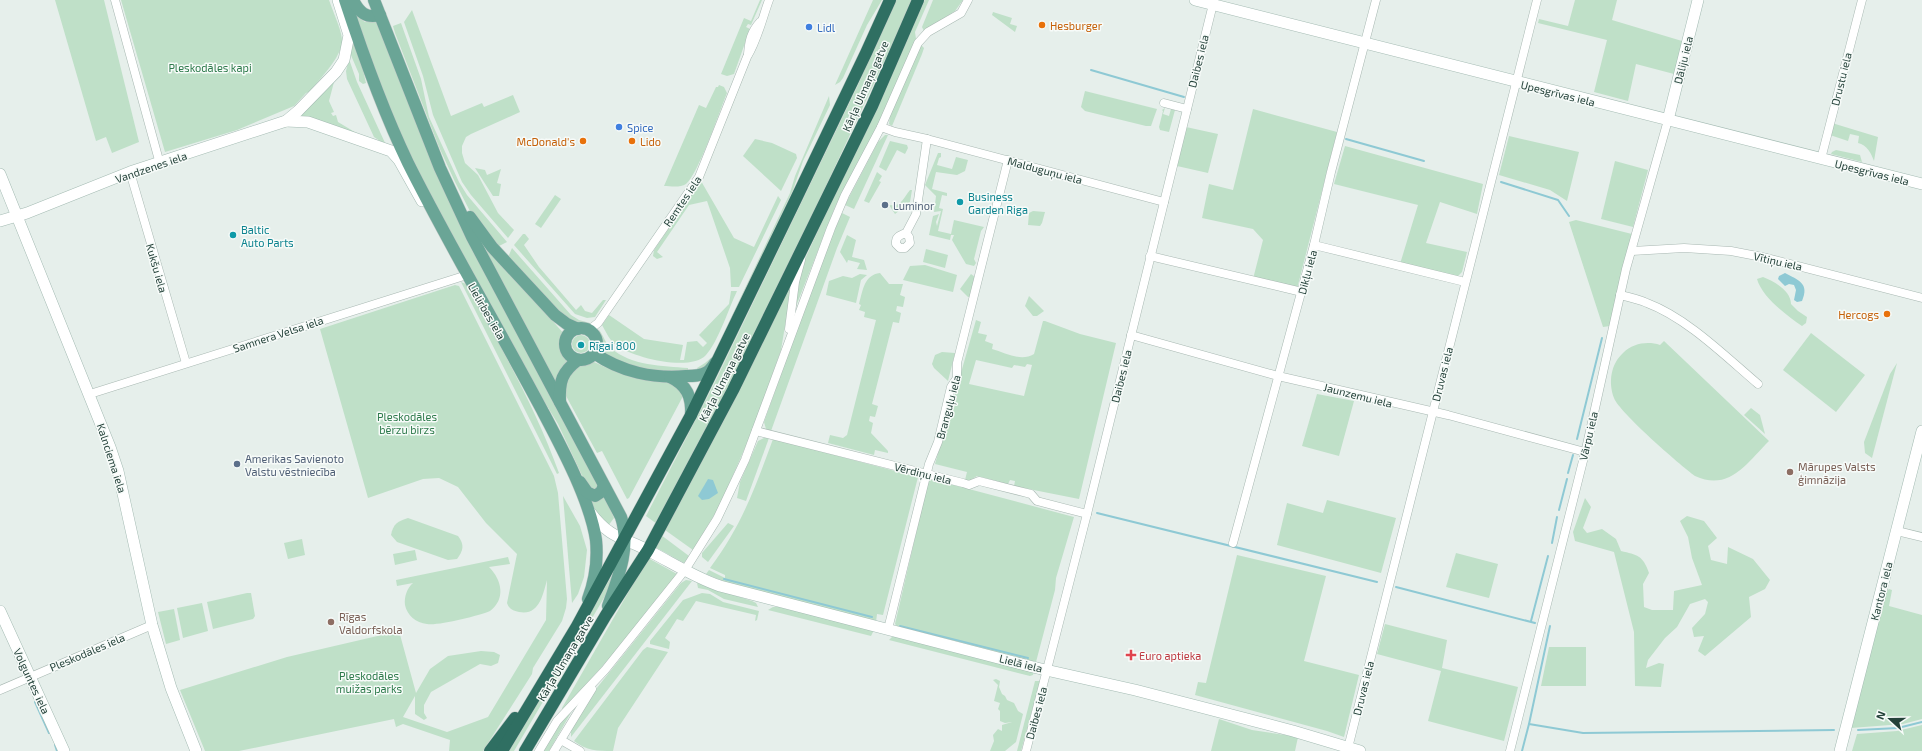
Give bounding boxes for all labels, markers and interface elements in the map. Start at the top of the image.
place label: Hesburger [1050,19,1103,32]
marker: Hesburger [1037,20,1047,30]
place label: Lidl [817,21,836,34]
marker: Lidl [804,22,814,32]
street label: Daibes iela [1185,33,1211,89]
street label: Dāliju iela [1671,35,1696,85]
street label: Kārļa Ulmaņa gatve [839,39,893,134]
street label: Drustu iela [1828,51,1854,107]
park label: Pleskodāles kapi [168,61,252,74]
street label: Upesgrīvas iela [1519,77,1597,109]
place label: Spice [627,121,654,134]
marker: Spice [614,122,624,132]
place label: McDonald's [517,135,575,148]
place label: Lido [640,135,661,148]
marker: McDonald's [578,136,588,146]
marker: Lido [627,136,637,146]
street label: Vandzenes iela [113,149,189,185]
street label: Malduguņu iela [1006,154,1084,188]
street label: Upesgrīvas iela [1833,156,1911,188]
street label: Remtes iela [660,173,704,229]
place label: Business Garden Riga [968,190,1028,216]
marker: Business Garden Riga [955,197,965,207]
place label: Luminor [893,199,935,212]
marker: Luminor [880,200,890,210]
place label: Baltic Auto Parts [241,223,294,249]
marker: Baltic Auto Parts [228,230,238,240]
street label: Kukšu iela [144,242,170,294]
street label: Dikļu iela [1295,248,1321,296]
street label: Vītiņu iela [1752,249,1804,275]
street label: Lielirbes iela [466,281,508,341]
place label: Hercogs [1838,308,1879,321]
marker: Hercogs [1882,309,1892,319]
street label: Samnera Velsa iela [231,313,325,355]
street label: Kārļa Ulmaņa gatve [696,330,754,424]
place label: Rīgai 800 [589,339,636,352]
marker: Rīgai 800 [576,340,586,350]
street label: Druvas iela [1429,345,1455,403]
street label: Daibes iela [1108,348,1134,404]
street label: Branguļu iela [933,373,965,441]
street label: Jaunzemu iela [1322,380,1394,410]
park label: Pleskodāles bērzu birzs [377,410,437,436]
street label: Vārpu iela [1576,410,1600,462]
street label: Kalnciema iela [95,422,129,494]
place label: Amerikas Savienoto Valstu vēstniecība [245,452,344,478]
marker: Amerikas Savienoto Valstu vēstniecība [232,459,242,469]
street label: Vērdiņu iela [893,460,953,488]
place label: Mārupes Valsts ģimnāzija [1798,460,1876,487]
marker: Mārupes Valsts ģimnāzija [1785,467,1795,477]
street label: Kantora iela [1867,560,1895,622]
place label: Rīgas Valdorfskola [339,610,402,636]
street label: Kārļa Ulmaņa gatve [534,613,598,704]
marker: Rīgas Valdorfskola [326,617,336,627]
street label: Pleskodāles iela [47,630,127,674]
street label: Volguntes iela [11,646,53,716]
place label: Euro aptieka [1139,649,1201,662]
marker: Euro aptieka [1126,650,1136,660]
street label: Lielā iela [998,651,1044,675]
street label: Druvas iela [1350,659,1376,717]
park label: Pleskodāles muižas parks [336,669,403,695]
street label: Daibes iela [1023,685,1049,741]
north arrow [1870,699,1910,739]
text: N [1873,709,1888,721]

